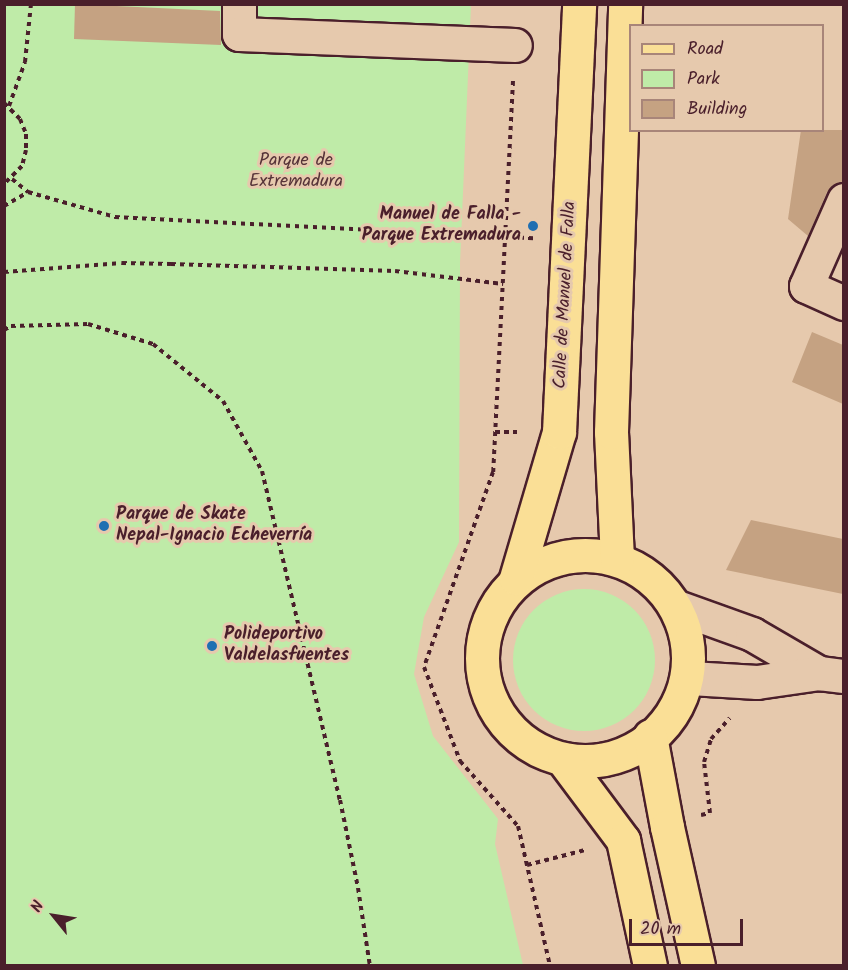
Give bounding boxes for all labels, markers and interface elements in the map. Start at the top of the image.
legend [629,24,824,132]
text: Road [687,35,723,64]
text: Park [687,65,720,94]
text: Building [687,95,747,124]
park label: Parque de Extremadura [249,151,343,194]
street label: Calle de Manuel de Falla [550,201,582,389]
place label: Manuel de Falla - Parque Extremadura [362,205,521,248]
marker: Manuel de Falla - Parque Extremadura [526,219,540,233]
place label: Parque de Skate Nepal-Ignacio Echeverría [116,505,312,548]
marker: Parque de Skate Nepal-Ignacio Echeverría [97,519,111,533]
place label: Polideportivo Valdelasfuentes [224,625,349,668]
marker: Polideportivo Valdelasfuentes [205,639,219,653]
north arrow [24,886,84,946]
text: N [25,896,51,917]
scale bar [632,907,746,945]
text: 20 m [640,915,681,944]

